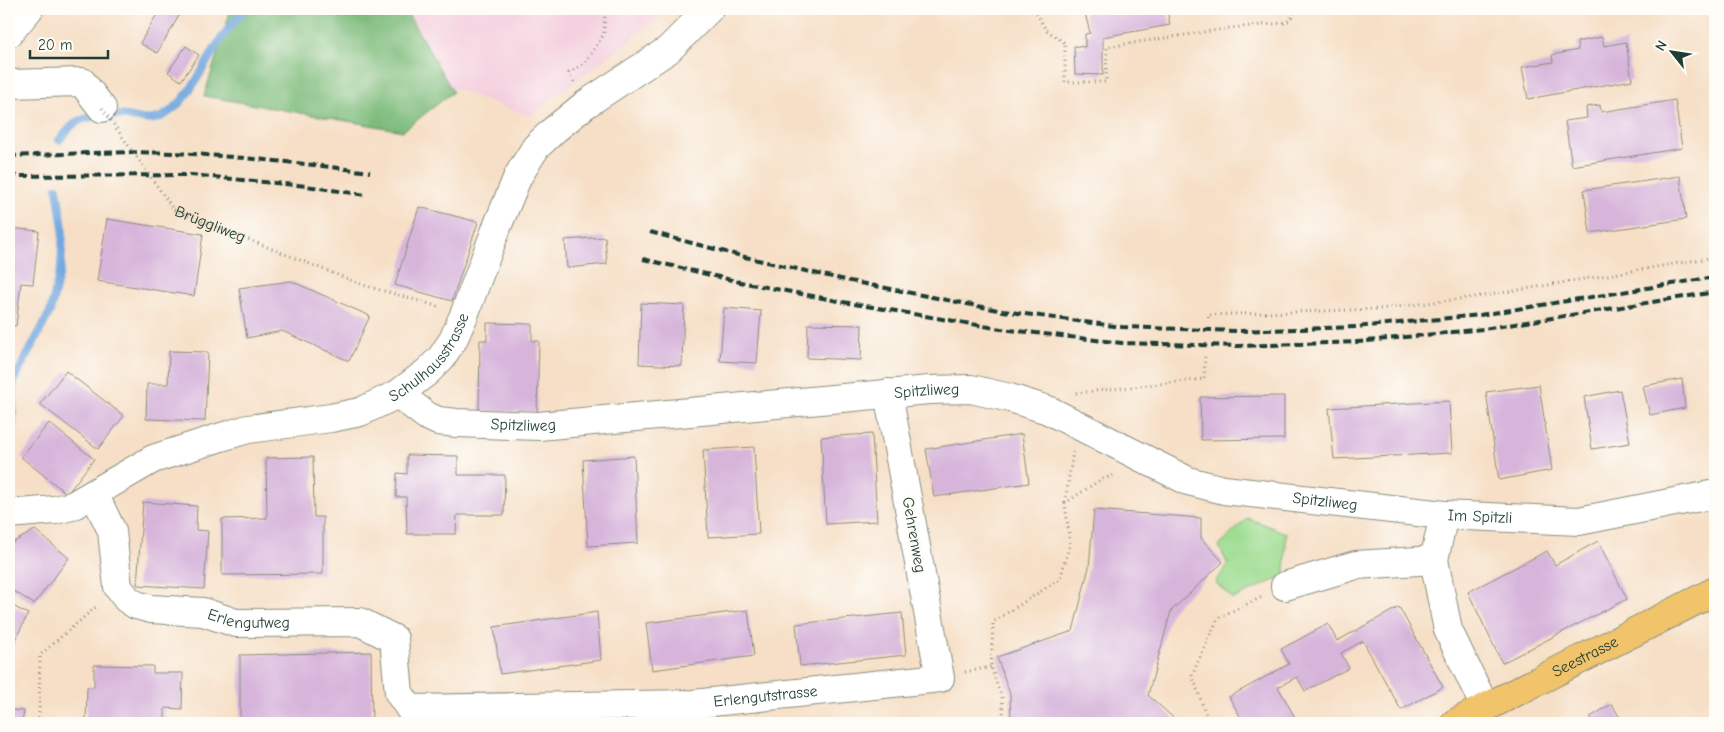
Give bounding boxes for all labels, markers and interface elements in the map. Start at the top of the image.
scale bar [30,28,108,60]
north arrow [1646,28,1696,78]
text: 20 m [38,36,72,54]
text: N [1652,38,1671,54]
street label: Brüggliweg [172,202,248,246]
street label: Schulhausstrasse [386,310,473,406]
street label: Spitzliweg [893,380,960,402]
street label: Spitzliweg [490,415,557,435]
street label: Spitzliweg [1292,489,1359,514]
street label: Gehrenweg [898,496,930,574]
street label: Im Spitzli [1447,506,1513,527]
street label: Erlengutweg [205,605,290,632]
street label: Seestrasse [1549,633,1621,681]
street label: Erlengutstrasse [713,682,818,711]

